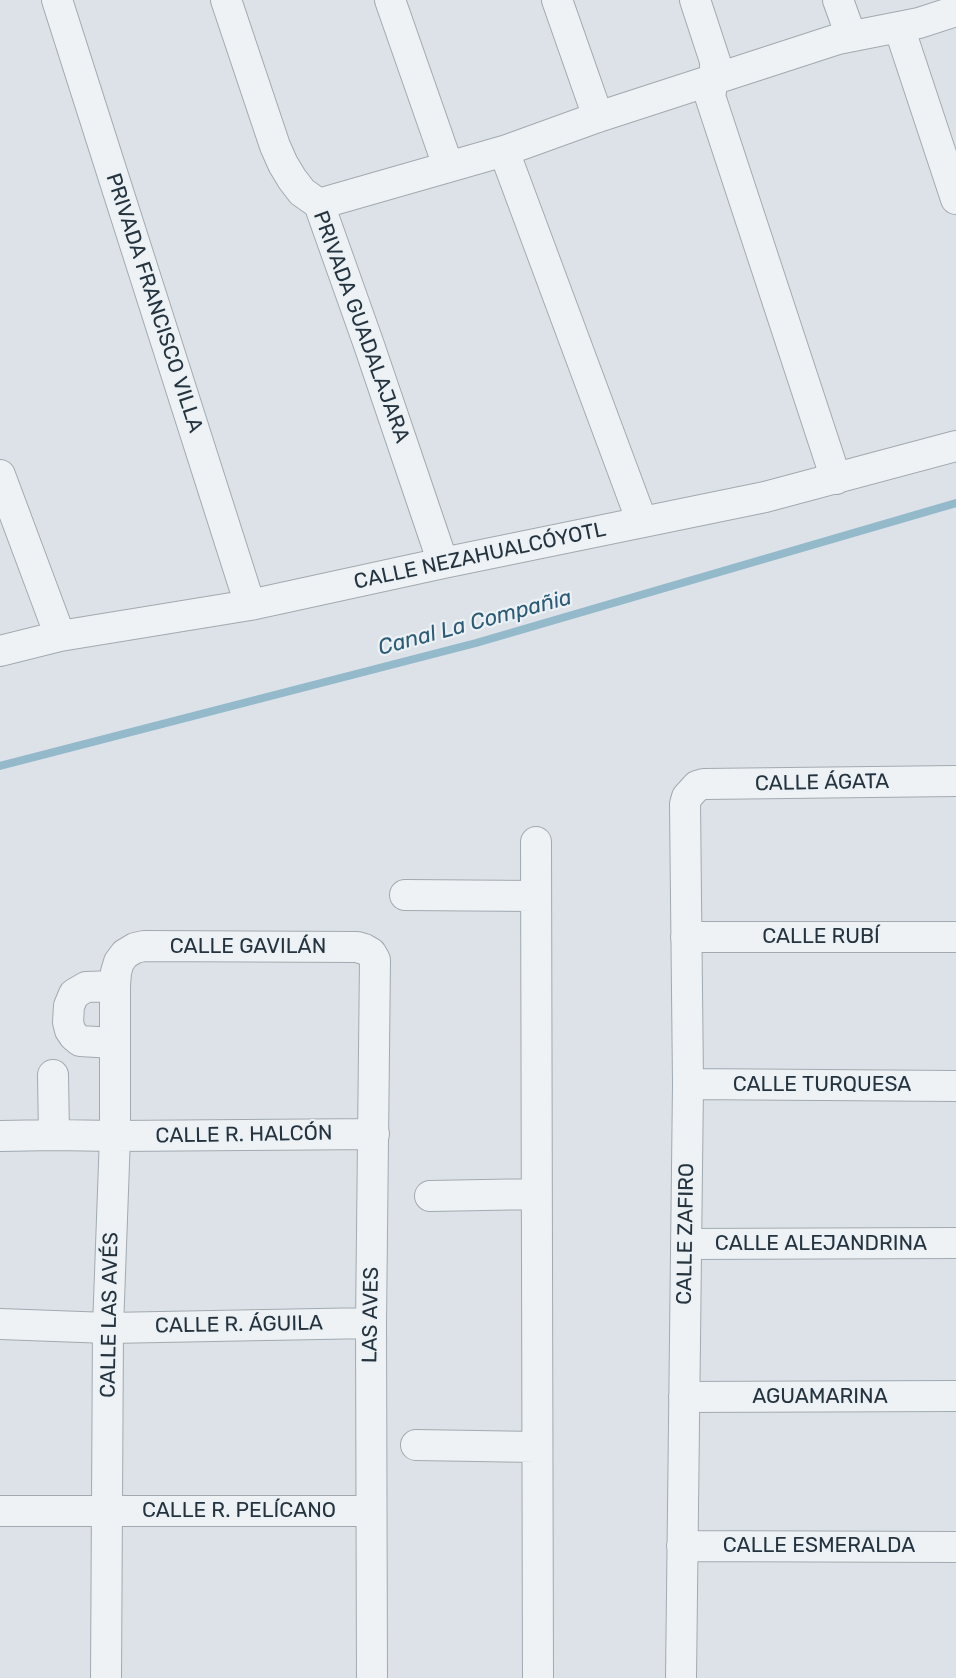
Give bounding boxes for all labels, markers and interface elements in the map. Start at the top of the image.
street label: PRIVADA FRANCISCO VILLA [100,170,208,436]
street label: PRIVADA GUADALAJARA [307,208,415,446]
street label: CALLE NEZAHUALCÓYOTL [352,517,608,595]
water label: Canal La Compañia [375,584,575,662]
street label: CALLE ÁGATA [755,769,889,797]
street label: CALLE RUBÍ [762,924,880,950]
street label: CALLE GAVILÁN [170,934,326,960]
street label: CALLE TURQUESA [733,1072,911,1098]
street label: CALLE R. HALCÓN [155,1121,333,1149]
street label: CALLE ZAFIRO [672,1163,700,1305]
street label: CALLE ALEJANDRINA [715,1231,927,1257]
street label: CALLE LAS AVÉS [96,1232,124,1398]
street label: LAS AVES [358,1267,384,1363]
street label: CALLE R. ÁGUILA [155,1311,323,1339]
street label: AGUAMARINA [752,1384,888,1410]
street label: CALLE R. PELÍCANO [142,1498,336,1524]
street label: CALLE ESMERALDA [723,1533,915,1559]

